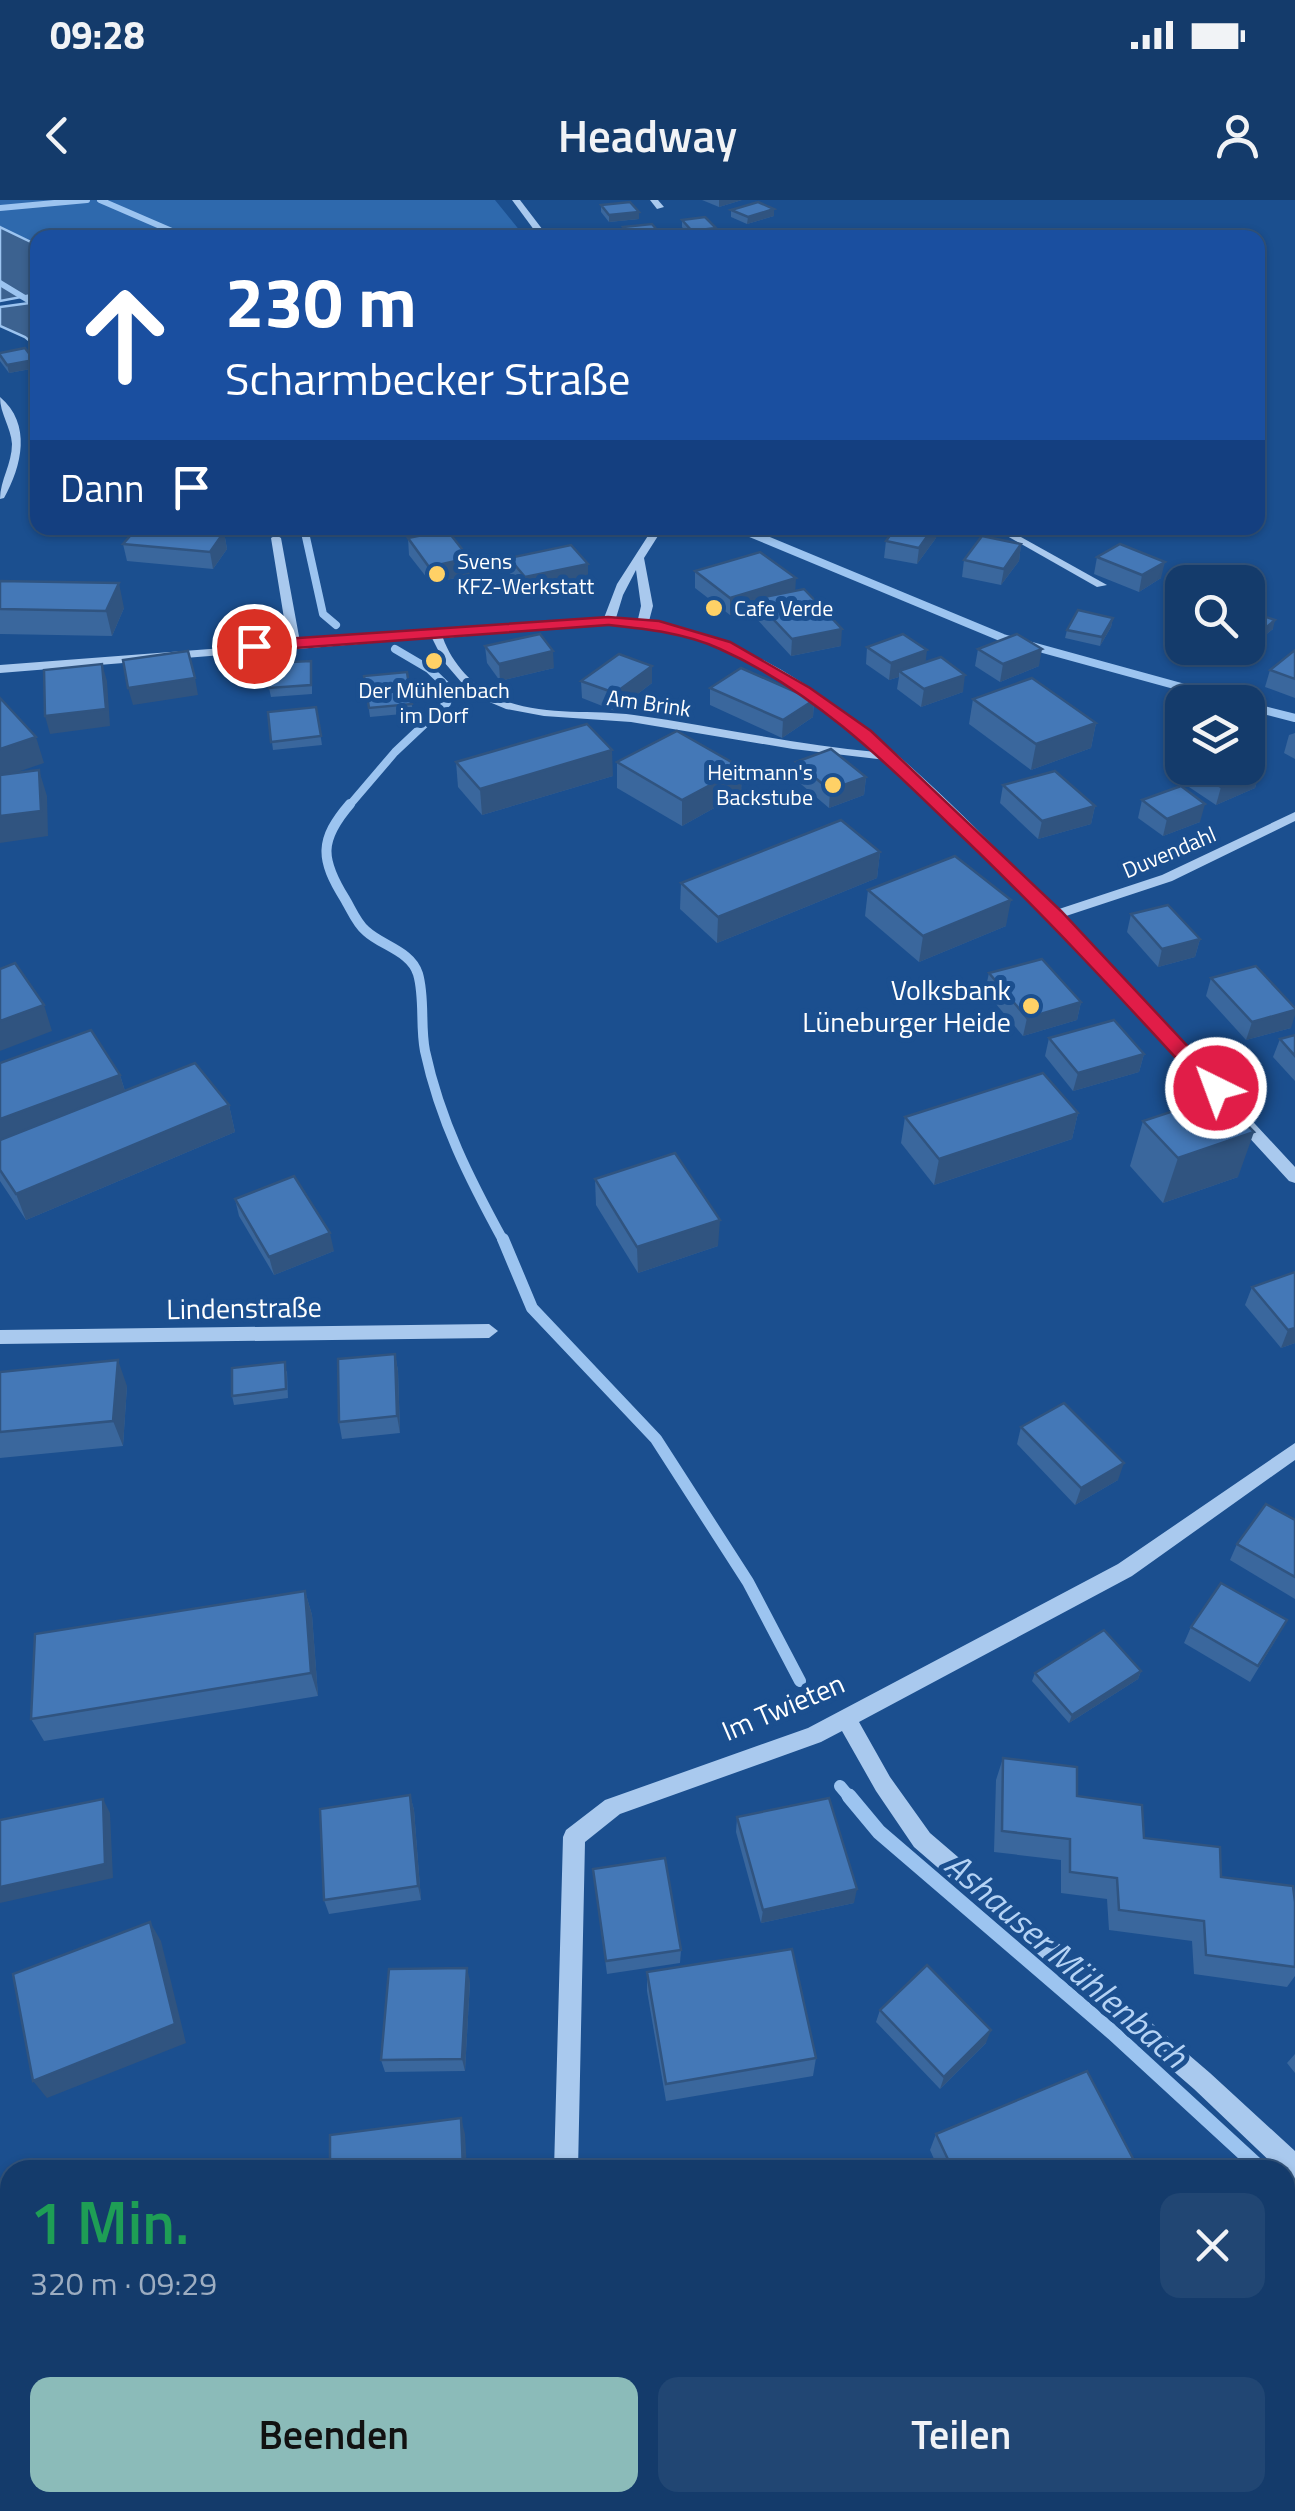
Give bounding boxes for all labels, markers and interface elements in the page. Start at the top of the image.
text: 09:28 [50,6,145,64]
text: Headway [558,101,737,169]
icon: back [30,108,85,163]
icon: person [1210,108,1265,163]
text: 230 m [225,248,417,354]
icon: ahead [60,270,190,400]
text: Scharmbecker Straße [225,344,631,412]
text: Dann [60,459,144,517]
icon: arrive [164,460,219,515]
place label: Svens KFZ-Werkstatt [457,544,594,603]
marker: Svens KFZ-Werkstatt [426,563,448,585]
map controls [1165,565,1265,785]
button: search [1165,565,1265,665]
place label: Cafe Verde [734,591,833,625]
marker: Cafe Verde [703,597,725,619]
pin [212,604,297,689]
icon: arrive [227,619,282,674]
marker: Der Mühlenbach im Dorf [423,650,445,672]
place label: Der Mühlenbach im Dorf [358,673,510,732]
street label: Am Brink [605,680,694,726]
button: layers [1165,685,1265,785]
place label: Heitmann's Backstube [707,755,813,814]
marker: Heitmann's Backstube [822,774,844,796]
street label: Duvendahl [1117,817,1221,887]
place label: Volksbank Lüneburger Heide [802,968,1011,1043]
marker: Volksbank Lüneburger Heide [1020,995,1042,1017]
position arrow [1164,1036,1268,1140]
street label: Lindenstraße [166,1285,322,1330]
street label: Im Twieten [715,1661,851,1752]
water label: Ashauser Mühlenbach [933,1838,1201,2081]
text: 1 Min. [30,2176,189,2267]
button: close [1160,2193,1265,2298]
text: 320 m · 09:29 [30,2259,217,2307]
button: Beenden [30,2377,638,2492]
button: Teilen [658,2377,1265,2492]

